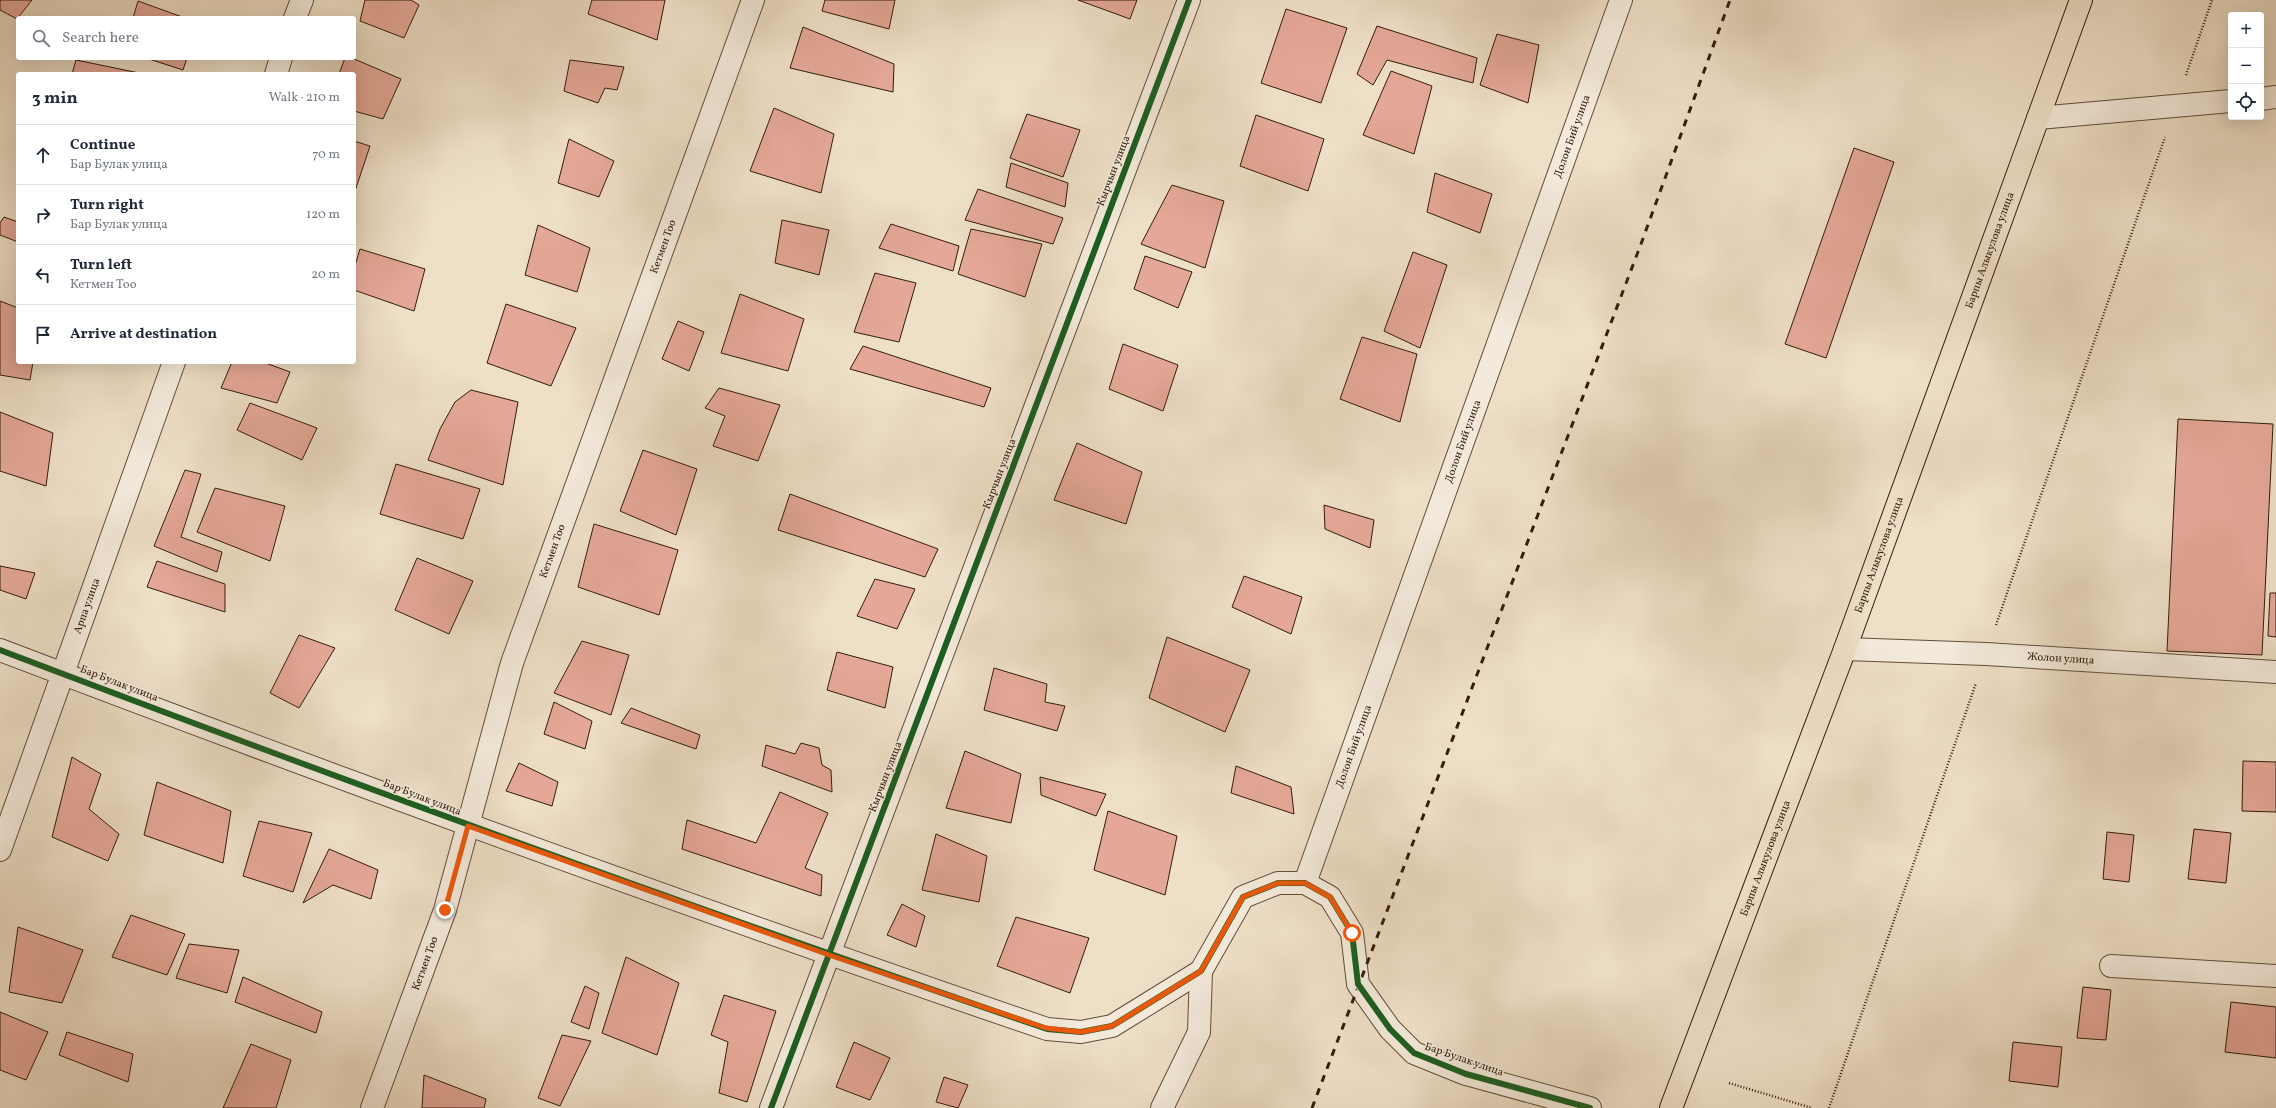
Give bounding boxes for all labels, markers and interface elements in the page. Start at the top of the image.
map controls [2228,12,2264,120]
button: + [2228,12,2264,48]
search box [16,16,356,60]
icon: search [30,27,52,49]
text: Search here [62,28,139,49]
button: − [2228,48,2264,84]
button: locate [2228,84,2264,120]
text: 3 min [32,87,78,110]
text: Walk · 210 m [269,89,340,107]
street label: Долон Бий улица [1550,92,1594,180]
street label: Кырчын улица [1094,133,1135,208]
text: Continue [70,135,135,156]
icon: ahead [32,144,54,166]
text: 70 m [312,146,340,164]
text: Бар Булак улица [70,156,168,174]
street label: Барпы Алыкулова улица [1962,190,2018,311]
text: Turn right [70,195,144,216]
icon: right [32,204,54,226]
text: 120 m [306,206,340,224]
text: Бар Булак улица [70,216,168,234]
street label: Кетмен Тоо [647,217,680,276]
text: Turn left [70,255,132,276]
icon: left [32,264,54,286]
text: 20 m [311,266,340,284]
text: Кетмен Тоо [70,276,137,294]
icon: arrive [32,324,54,346]
text: Arrive at destination [70,324,217,345]
street label: Долон Бий улица [1441,397,1485,485]
street label: Кырчын улица [980,436,1021,511]
street label: Барпы Алыкулова улица [1851,494,1907,615]
street label: Кетмен Тоо [536,522,569,580]
street label: Арпа улица [70,575,104,636]
street label: Жолон улица [2027,649,2095,668]
street label: Бар Булак улица [78,662,161,706]
street label: Долон Бий улица [1332,702,1376,790]
street label: Кырчын улица [866,739,907,814]
street label: Бар Булак улица [381,776,464,820]
street label: Барпы Алыкулова улица [1737,798,1795,919]
route end [436,901,454,919]
route start [1343,924,1361,942]
street label: Кетмен Тоо [408,934,442,993]
street label: Бар Булак улица [1422,1039,1506,1081]

